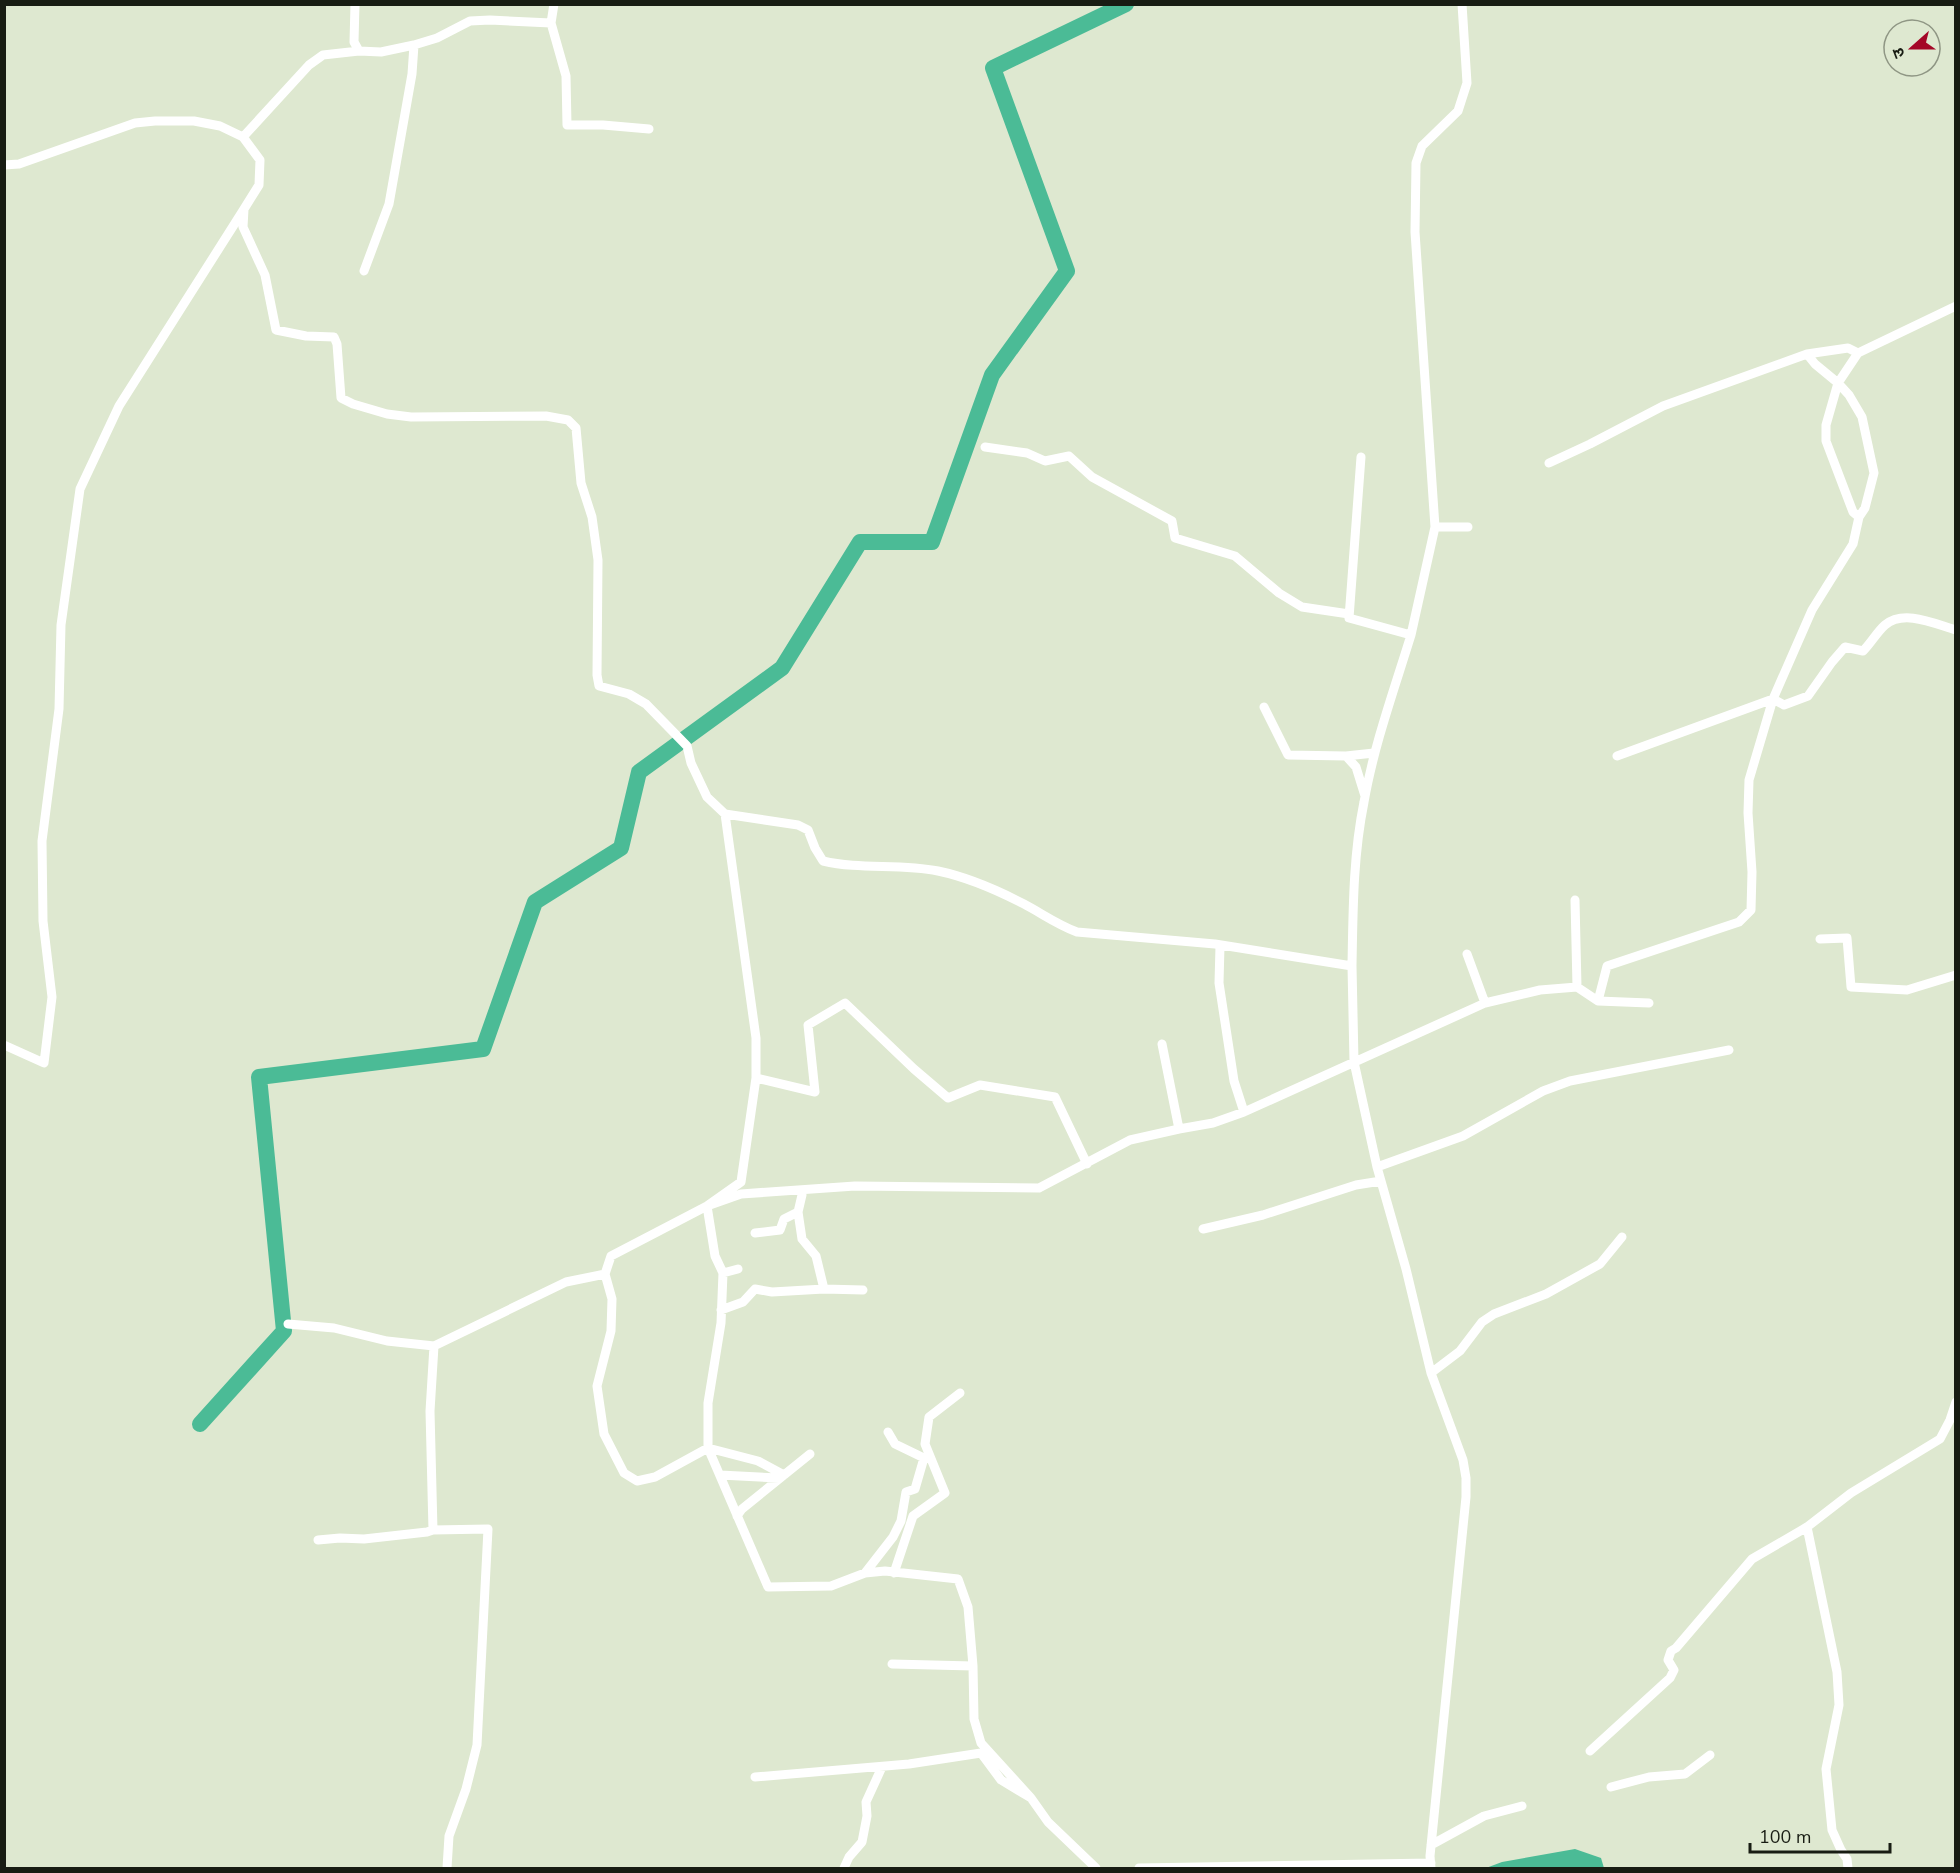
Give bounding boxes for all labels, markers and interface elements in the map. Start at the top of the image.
north arrow [1882,18,1942,78]
text: उ [1887,44,1911,61]
scale bar [1750,1816,1890,1854]
text: 100 m [1759,1825,1811,1849]

